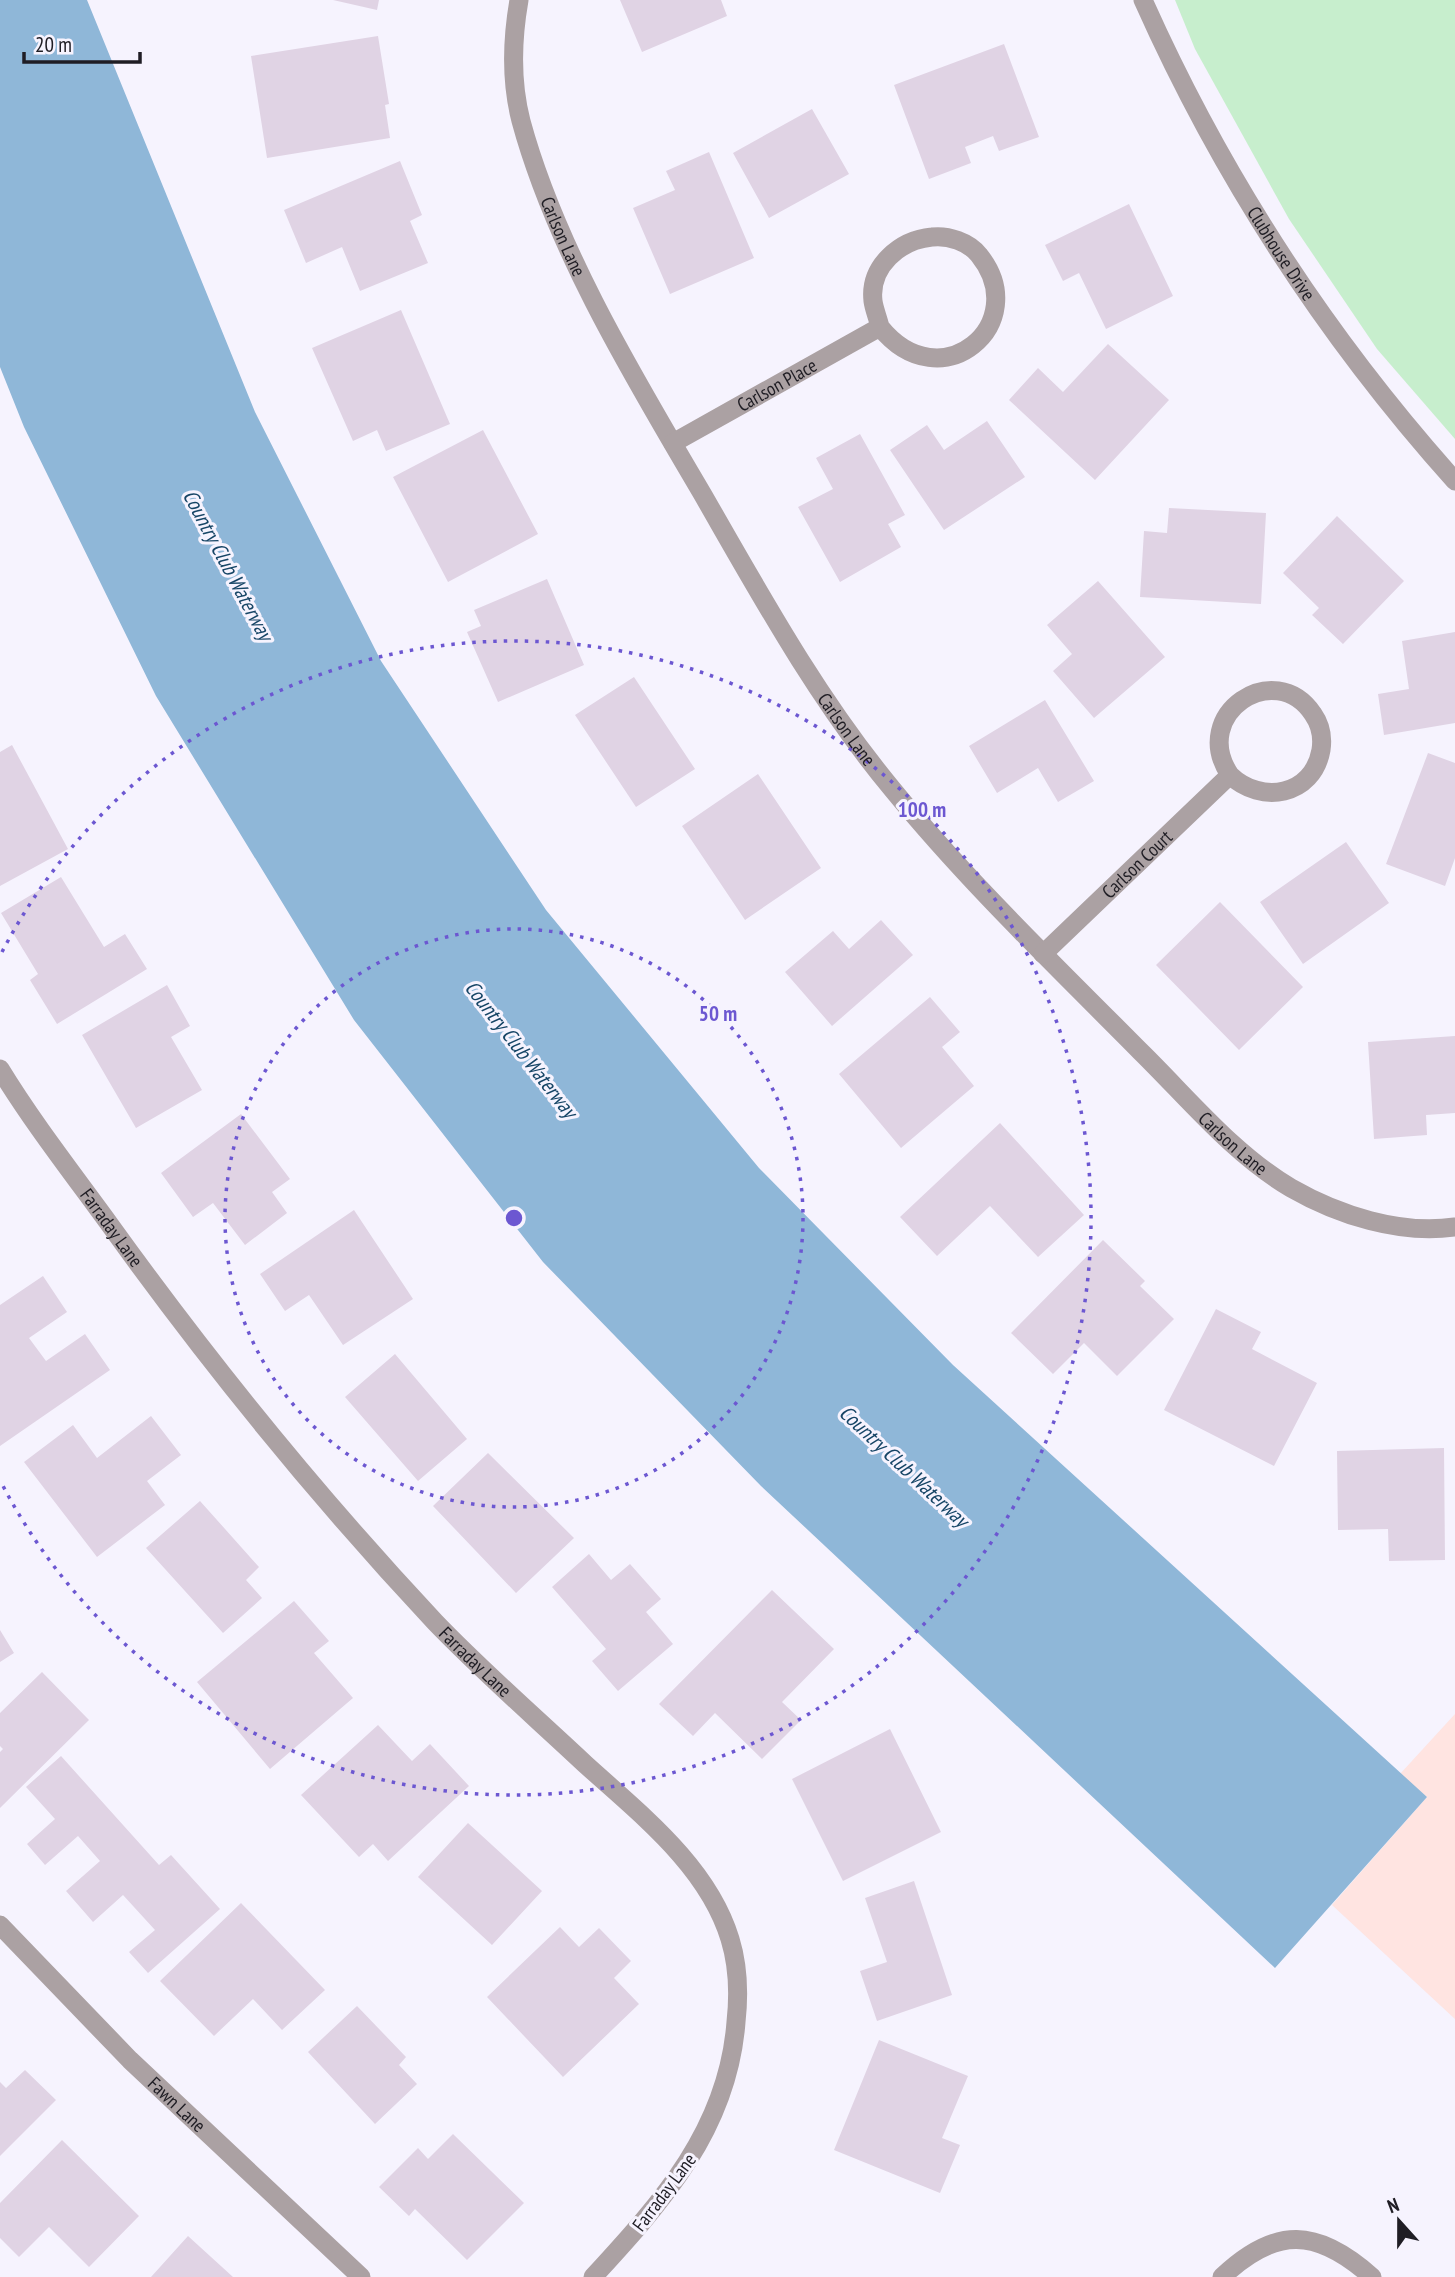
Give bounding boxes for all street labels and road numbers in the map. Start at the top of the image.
street label: Carlson Lane [535,193,591,280]
street label: Clubhouse Drive [1242,202,1321,305]
street label: Carlson Place [733,353,821,417]
street label: Carlson Lane [813,688,881,771]
street label: Carlson Court [1097,824,1178,903]
street label: Carlson Lane [1194,1106,1272,1180]
street label: Farraday Lane [75,1184,148,1272]
street label: Farraday Lane [434,1621,517,1702]
street label: Fawn Lane [143,2071,211,2137]
street label: Farraday Lane [627,2148,701,2236]

